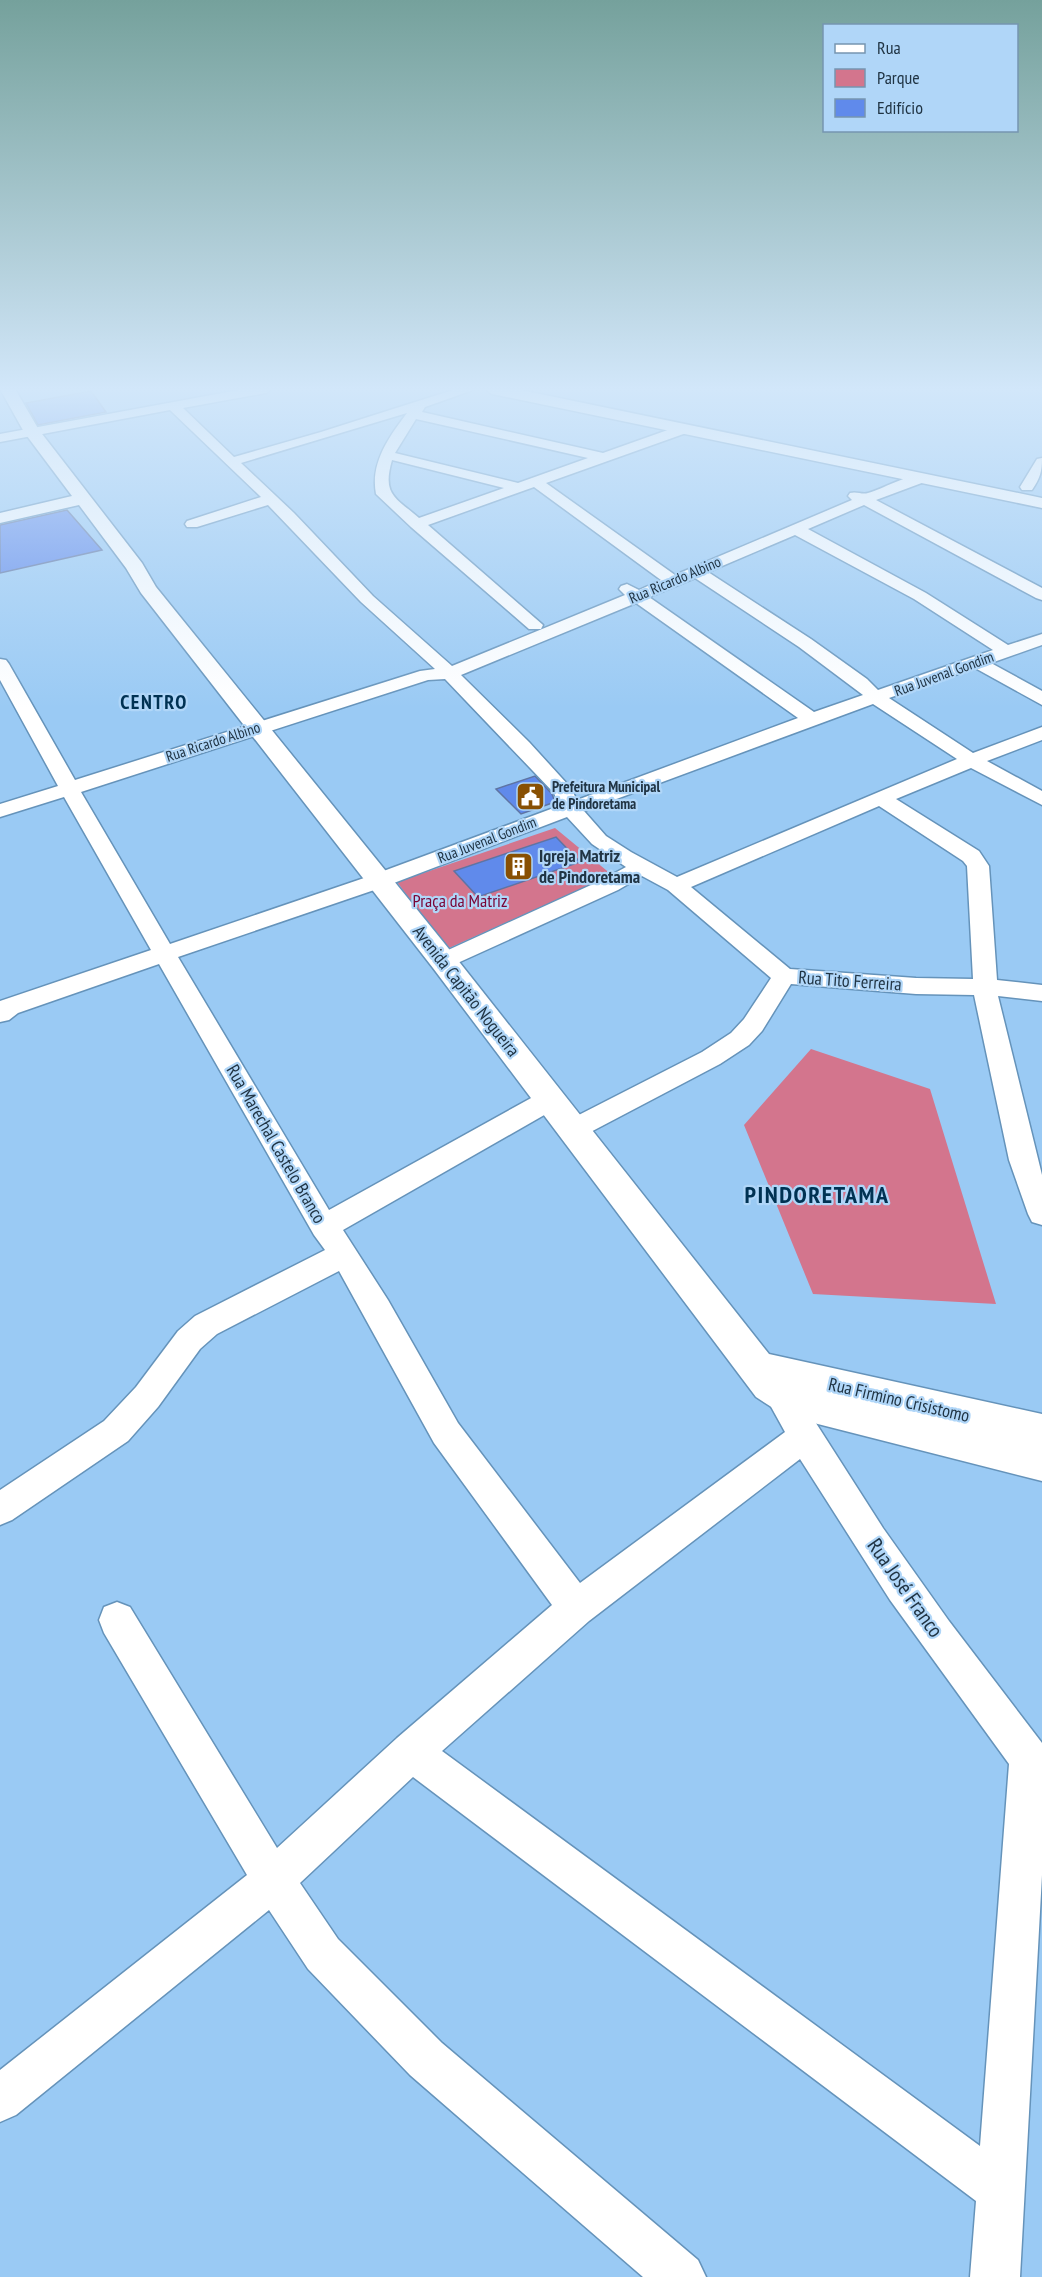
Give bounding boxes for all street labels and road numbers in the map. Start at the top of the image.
street label: Rua Ricardo Albino [626,552,724,607]
street label: Rua Juvenal Gondim [892,647,996,700]
street label: Rua Ricardo Albino [163,717,262,766]
street label: Rua Juvenal Gondim [435,812,539,867]
street label: Avenida Capitão Nogueira [408,920,525,1061]
street label: Rua Tito Ferreira [798,965,902,996]
street label: Rua Marechal Castelo Branco [222,1060,331,1227]
street label: Rua Firmino Crisistomo [826,1372,972,1427]
street label: Rua José Franco [861,1533,949,1642]

